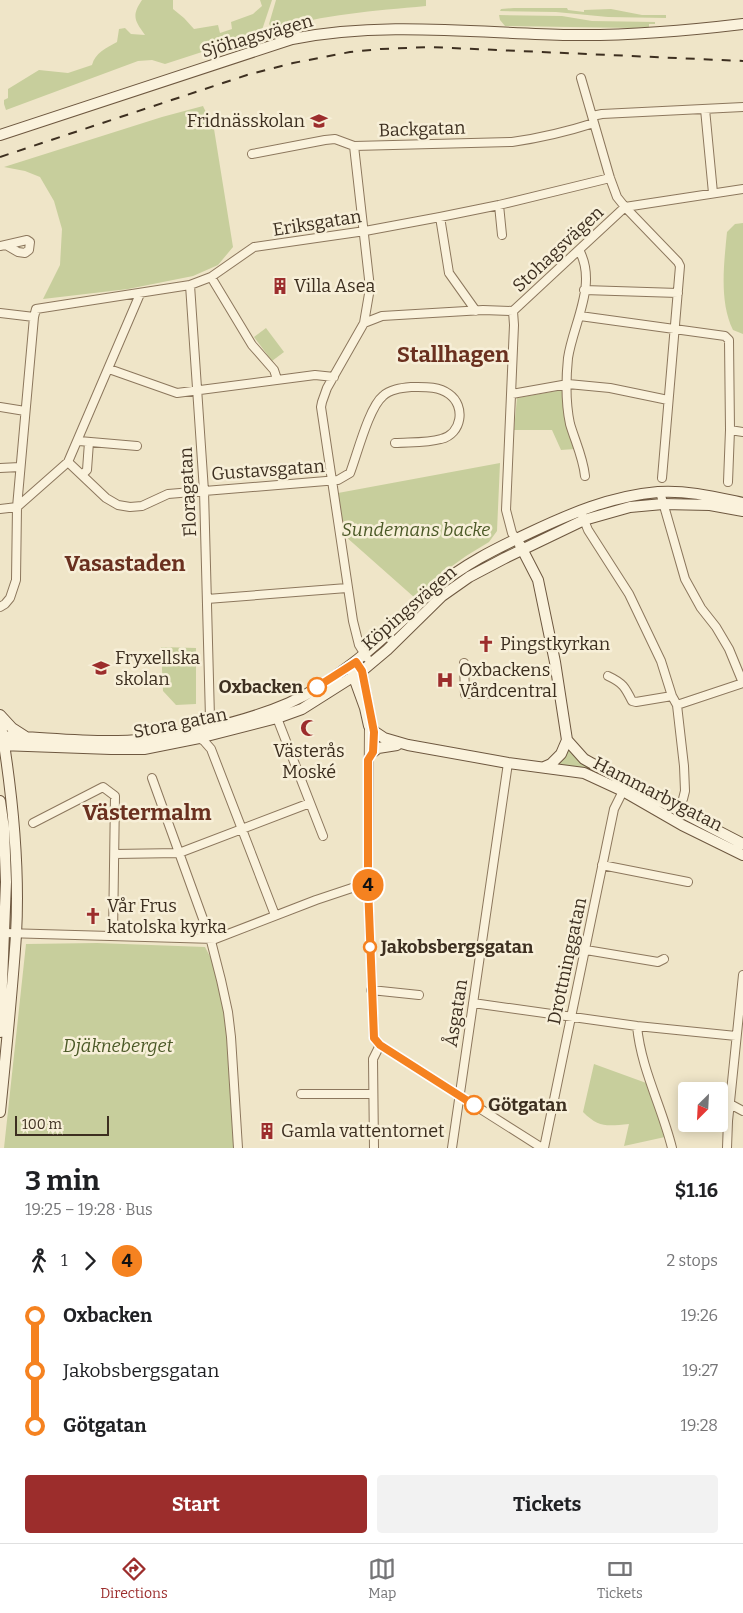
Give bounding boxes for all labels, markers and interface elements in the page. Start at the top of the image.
street label: Sjöhagsvägen [199,9,316,62]
place label: Fridnässkolan [187,110,306,132]
school or university icon: Fridnässkolan [309,111,329,131]
street label: Backgatan [378,116,466,142]
street label: Stohagsvägen [508,201,609,297]
street label: Eriksgatan [271,205,364,241]
place label: Villa Asea [294,275,376,297]
building icon: Villa Asea [270,276,290,296]
district label: Stallhagen [397,341,509,368]
street label: Floragatan [175,446,201,537]
street label: Gustavsgatan [211,455,326,485]
park label: Sundemans backe [342,519,490,541]
district label: Vasastaden [65,550,185,577]
street label: Köpingsvägen [357,561,461,655]
place label: Pingstkyrkan [500,633,611,655]
church icon: Pingstkyrkan [476,634,496,654]
place label: Fryxellska skolan [115,647,200,690]
school or university icon: Fryxellska skolan [91,658,111,678]
place label: Oxbackens Vårdcentral [459,659,557,702]
hospital icon: Oxbackens Vårdcentral [435,670,455,690]
place label: Oxbacken [219,676,303,698]
marker: Oxbacken [307,677,327,697]
street label: Stora gatan [131,703,229,743]
mosque icon: Västerås Moské [299,718,319,738]
place label: Västerås Moské [273,740,345,783]
street label: Hammarbygatan [590,752,727,836]
district label: Västermalm [82,799,212,826]
line badge: 4 [352,869,384,901]
text: 4 [363,874,373,896]
place label: Vår Frus katolska kyrka [107,895,227,938]
street label: Drottninggatan [543,895,591,1026]
church icon: Vår Frus katolska kyrka [83,906,103,926]
place label: Jakobsbergsgatan [380,936,534,958]
marker: Jakobsbergsgatan [363,940,377,954]
street label: Åsgatan [440,977,472,1048]
park label: Djäkneberget [63,1035,173,1057]
north arrow [678,1082,728,1132]
map controls [678,1082,728,1132]
place label: Götgatan [488,1094,567,1116]
marker: Götgatan [464,1095,484,1115]
scale bar [15,1113,109,1136]
text: 100 m [22,1116,62,1133]
place label: Gamla vattentornet [281,1120,445,1142]
building icon: Gamla vattentornet [257,1121,277,1141]
text: 3 min [25,1164,100,1197]
text: $1.16 [675,1179,718,1202]
text: 19:25 – 19:28 · Bus [25,1200,153,1219]
icon: walk [25,1247,53,1275]
icon: forward [76,1247,104,1275]
text: 4 [122,1250,132,1272]
text: 1 [61,1251,68,1270]
text: 2 stops [666,1251,718,1270]
text: Oxbacken [63,1304,152,1327]
text: 19:26 [681,1306,718,1325]
text: Jakobsbergsgatan [63,1359,219,1382]
text: 19:27 [682,1361,718,1380]
text: Götgatan [63,1414,146,1437]
text: 19:28 [680,1416,718,1435]
button: Start [25,1475,367,1533]
button: Tickets [377,1475,718,1533]
tab: Directions [100,1555,168,1602]
tab: Map [368,1555,396,1602]
tab: Tickets [597,1555,643,1602]

